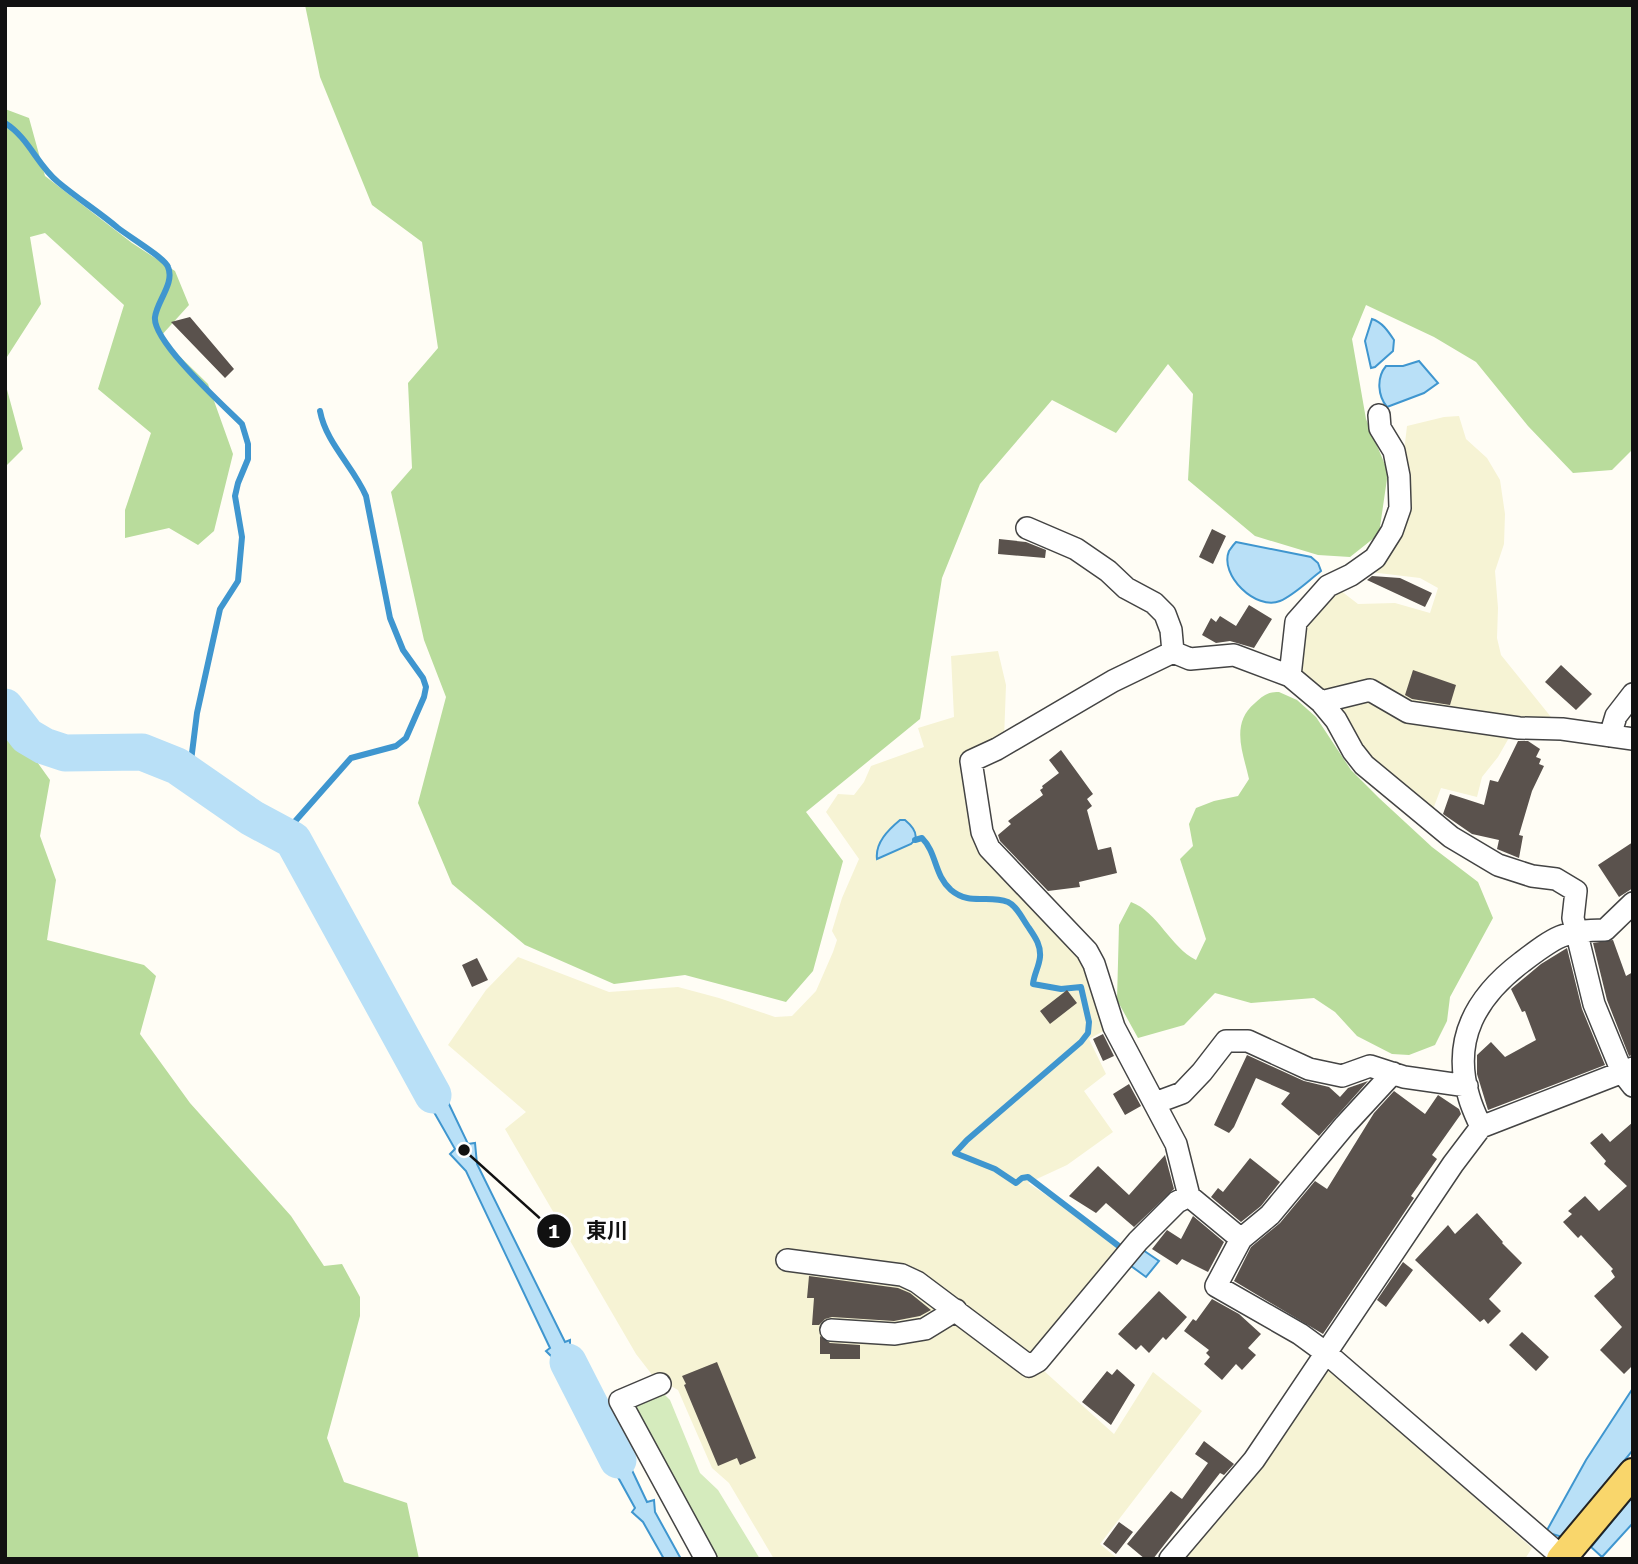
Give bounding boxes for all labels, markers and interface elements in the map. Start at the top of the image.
callout: 東川 [537,1210,642,1252]
text: 1 [548,1219,560,1243]
text: 東川 [586,1219,628,1243]

